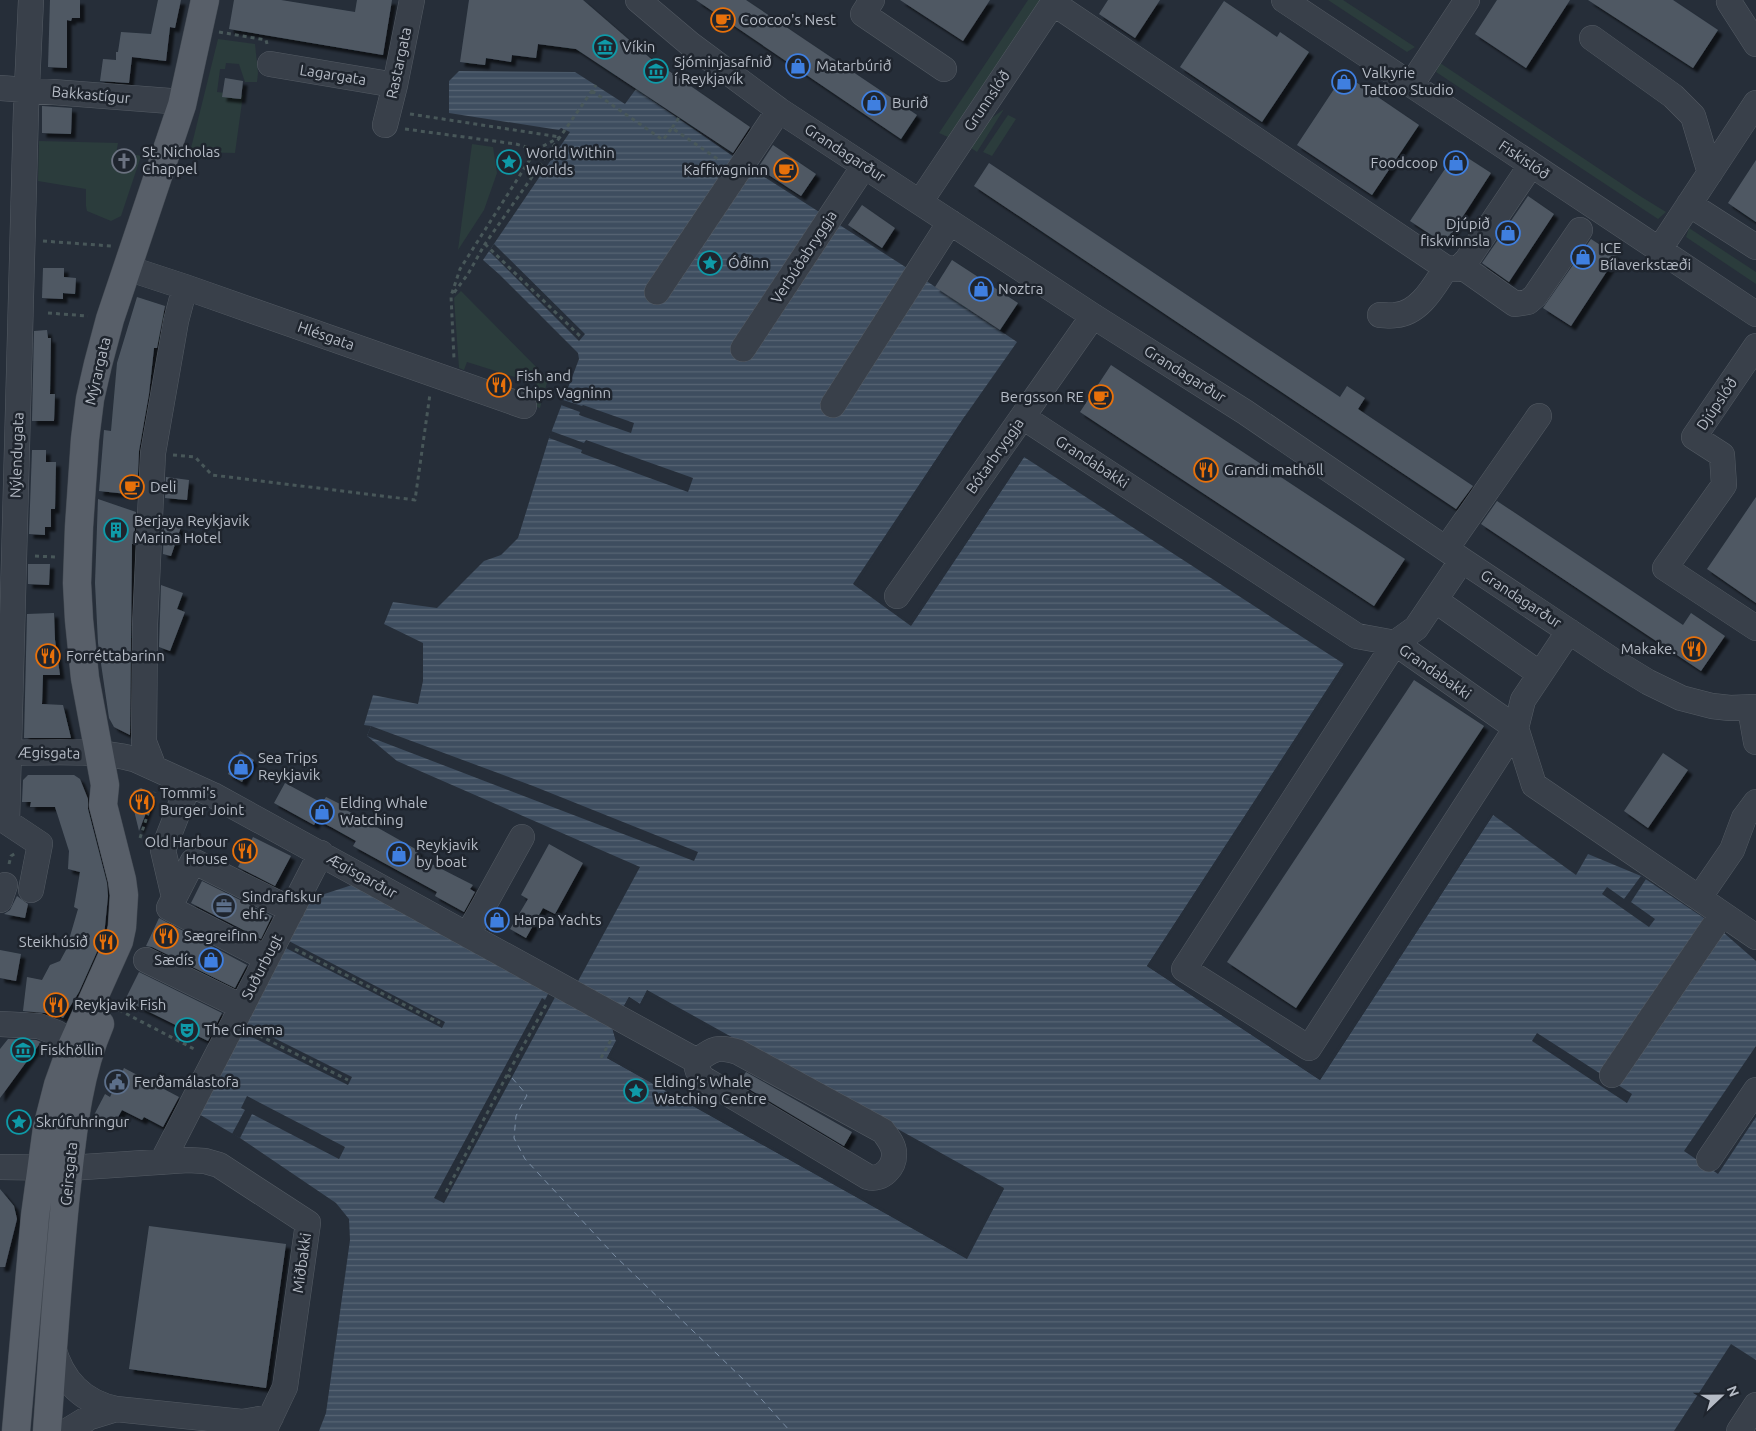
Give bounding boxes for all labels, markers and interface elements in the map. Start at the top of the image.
cafe icon: Coocoo's Nest [710,7,736,33]
place label: Coocoo's Nest [740,11,836,28]
street label: Rastargata [383,26,414,100]
museum icon: Víkin [592,34,618,60]
place label: Víkin [622,38,655,55]
place label: Sjóminjasafnið í Reykjavík [674,53,772,87]
shop icon: Matarbúrið [785,53,811,79]
place label: Matarbúrið [816,57,892,74]
museum icon: Sjóminjasafnið í Reykjavík [643,58,669,84]
street label: Lagargata [299,61,368,88]
place label: Valkyrie Tattoo Studio [1362,64,1454,98]
street label: Grunnslóð [960,67,1013,134]
shop icon: Valkyrie Tattoo Studio [1331,69,1357,95]
street label: Bakkastígur [51,83,131,106]
shop icon: Burið [861,90,887,116]
place label: Burið [892,94,928,111]
street label: Grandagarður [802,120,889,185]
street label: Fiskislóð [1496,137,1553,183]
place label: St. Nicholas Chappel [142,143,220,177]
place label: World Within Worlds [526,144,615,178]
church icon: St. Nicholas Chappel [111,148,137,174]
place icon: World Within Worlds [496,149,522,175]
shop icon: Foodcoop [1443,150,1469,176]
place label: Foodcoop [1371,154,1438,171]
cafe icon: Kaffivagninn [773,157,799,183]
place label: Kaffivagninn [683,161,768,178]
street label: Verbúðabryggja [767,207,840,306]
place label: Djúpið fiskvinnsla [1420,215,1490,249]
shop icon: Djúpið fiskvinnsla [1495,220,1521,246]
place label: ICE Bílaverkstæði [1600,239,1691,273]
shop icon: ICE Bílaverkstæði [1570,244,1596,270]
place icon: Óðinn [697,250,723,276]
place label: Óðinn [728,254,769,271]
shop icon: Noztra [968,276,994,302]
place label: Noztra [998,280,1044,297]
street label: Hlésgata [295,318,357,353]
street label: Mýrargata [81,335,114,407]
street label: Grandagarður [1141,342,1230,406]
place label: Fish and Chips Vagninn [516,367,611,401]
restaurant icon: Fish and Chips Vagninn [486,372,512,398]
street label: Djúpslóð [1693,374,1740,433]
cafe icon: Bergsson RE [1088,384,1114,410]
place label: Bergsson RE [1000,388,1084,405]
street label: Nýlendugata [7,412,26,498]
street label: Bótarbryggja [962,415,1027,497]
street label: Grandabakki [1053,432,1132,491]
restaurant icon: Grandi mathöll [1193,457,1219,483]
place label: Grandi mathöll [1224,461,1324,478]
cafe icon: Deli [119,474,145,500]
place label: Deli [150,478,176,495]
place label: Berjaya Reykjavik Marina Hotel [134,512,250,546]
building icon: Berjaya Reykjavik Marina Hotel [103,517,129,543]
street label: Grandagarður [1478,566,1565,631]
restaurant icon: Makake. [1681,636,1707,662]
place label: Makake. [1621,640,1676,657]
street label: Grandabakki [1396,641,1474,703]
restaurant icon: Forréttabarinn [35,643,61,669]
place label: Forréttabarinn [66,647,165,664]
street label: Ægisgata [18,743,80,762]
place label: Sea Trips Reykjavik [258,749,321,783]
shop icon: Sea Trips Reykjavik [228,754,254,780]
place label: Tommi's Burger Joint [160,784,244,818]
restaurant icon: Tommi's Burger Joint [129,789,155,815]
place label: Elding Whale Watching [340,794,428,828]
shop icon: Elding Whale Watching [309,799,335,825]
place label: Old Harbour House [145,833,228,867]
place label: Reykjavik by boat [416,836,479,870]
restaurant icon: Old Harbour House [232,838,258,864]
shop icon: Reykjavik by boat [386,841,412,867]
street label: Ægisgarður [324,849,400,902]
place label: Sindrafiskur ehf. [242,888,322,922]
office icon: Sindrafiskur ehf. [211,893,237,919]
shop icon: Harpa Yachts [484,907,510,933]
place label: Harpa Yachts [514,911,602,928]
restaurant icon: Sægreifinn [153,923,179,949]
place label: Sægreifinn [184,927,257,944]
restaurant icon: Steikhúsið [93,929,119,955]
street label: Suðurbugt [238,931,285,1002]
place label: Steikhúsið [19,933,88,950]
shop icon: Sædís [198,947,224,973]
place label: Sædís [154,951,194,968]
restaurant icon: Reykjavik Fish [43,992,69,1018]
place label: Reykjavik Fish [74,996,166,1013]
theatre icon: The Cinema [174,1017,200,1043]
place label: The Cinema [204,1021,283,1038]
museum icon: Fiskhöllin [10,1037,36,1063]
place label: Fiskhöllin [40,1041,103,1058]
public building icon: Ferðamálastofa [104,1069,130,1095]
place label: Ferðamálastofa [134,1073,239,1090]
place label: Elding’s Whale Watching Centre [654,1073,767,1107]
place icon: Elding’s Whale Watching Centre [623,1078,649,1104]
place icon: Skrúfuhringur [6,1109,32,1135]
place label: Skrúfuhringur [36,1113,130,1130]
street label: Geirsgata [57,1141,80,1207]
street label: Miðbakki [289,1232,314,1294]
north arrow [1696,1371,1746,1421]
text: N [1724,1383,1742,1399]

